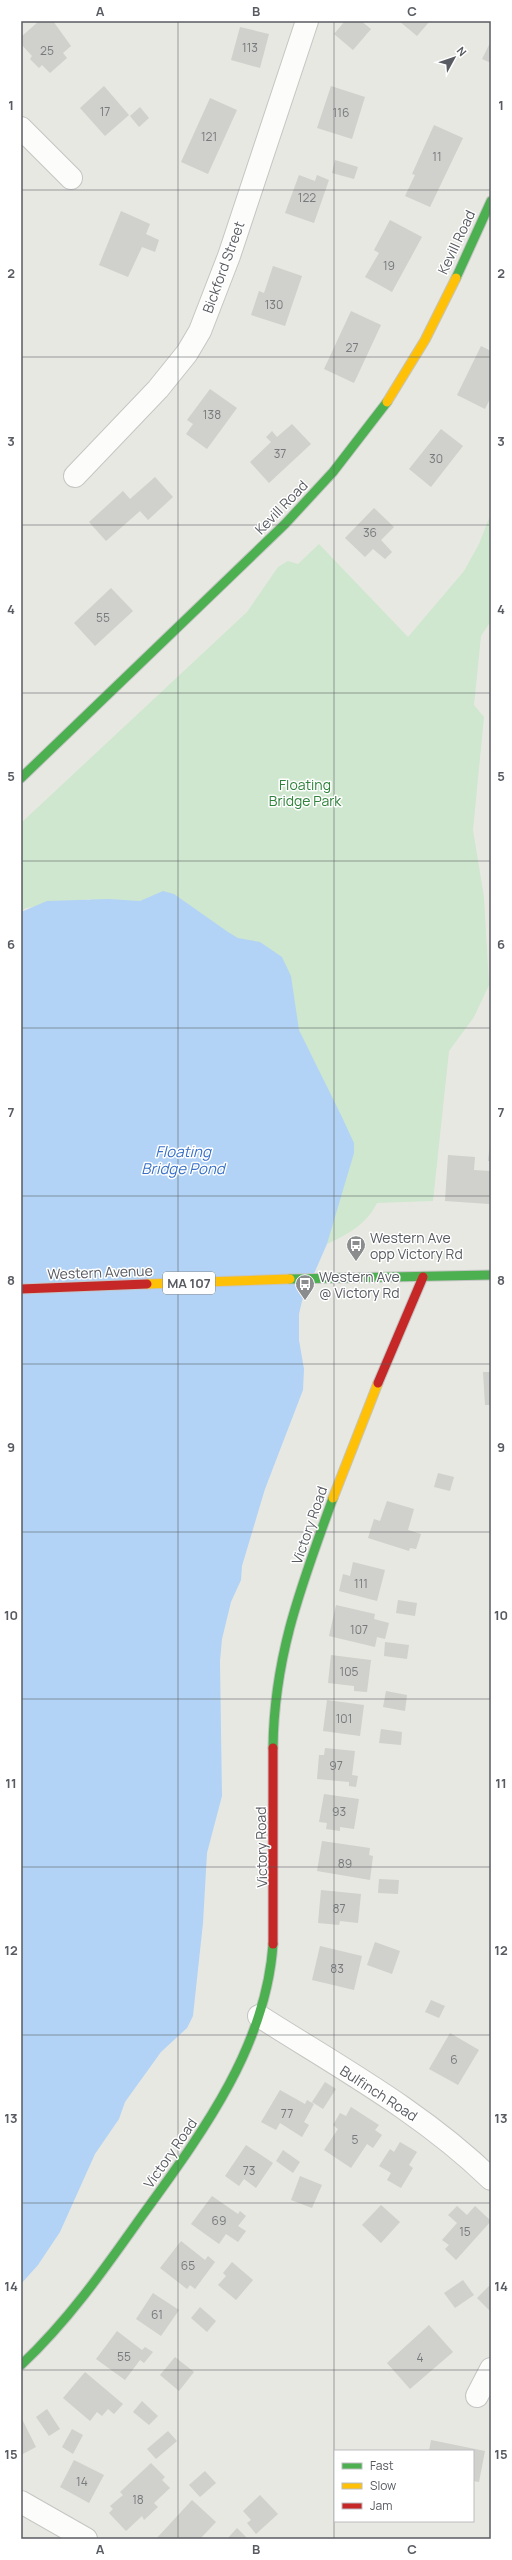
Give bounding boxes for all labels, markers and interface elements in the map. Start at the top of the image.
text: A [96,2,105,20]
text: B [252,2,260,20]
text: C [407,2,417,20]
north arrow [434,38,474,78]
house number: 113 [242,39,258,56]
house number: 25 [40,42,54,59]
text: N [454,43,470,59]
text: 1 [8,96,14,114]
text: 1 [498,96,504,114]
house number: 17 [100,103,110,120]
house number: 116 [333,104,349,121]
house number: 121 [201,128,217,145]
house number: 11 [432,148,442,165]
house number: 122 [298,189,316,206]
street label: Kevill Road [433,207,479,277]
street label: Bickford Street [198,218,249,316]
house number: 19 [383,257,395,274]
text: 2 [7,264,15,282]
text: 2 [497,264,505,282]
house number: 130 [265,296,283,313]
house number: 27 [346,339,358,356]
house number: 138 [203,406,221,423]
text: 3 [7,432,15,450]
text: 3 [497,432,505,450]
house number: 37 [274,445,286,462]
house number: 30 [429,450,443,467]
street label: Kevill Road [250,476,312,538]
house number: 36 [363,524,377,541]
text: 4 [7,600,15,618]
text: 4 [497,600,505,618]
house number: 55 [96,609,110,626]
text: 5 [7,767,15,785]
text: 5 [497,767,505,785]
park label: Floating Bridge Park [269,775,342,810]
text: 6 [7,935,15,953]
text: 6 [497,935,505,953]
text: 7 [8,1103,15,1121]
text: 7 [498,1103,505,1121]
water label: Floating Bridge Pond [141,1141,227,1179]
place label: Western Ave opp Victory Rd [370,1228,463,1263]
bus stop icon: Western Ave opp Victory Rd [345,1234,367,1262]
street label: Western Avenue [47,1261,153,1283]
place label: Western Ave @ Victory Rd [319,1267,400,1302]
text: 8 [7,1271,15,1289]
text: 8 [497,1271,505,1289]
road number: MA 107 [163,1272,215,1294]
bus stop icon: Western Ave @ Victory Rd [294,1273,316,1301]
text: 9 [7,1438,15,1456]
text: 9 [497,1438,505,1456]
street label: Victory Road [287,1484,331,1566]
house number: 111 [354,1575,368,1592]
text: 10 [4,1606,18,1624]
text: 10 [494,1606,508,1624]
house number: 107 [350,1621,368,1638]
house number: 105 [340,1663,359,1680]
house number: 101 [336,1710,352,1727]
house number: 97 [329,1757,343,1774]
text: 11 [5,1774,17,1792]
text: 11 [495,1774,507,1792]
house number: 93 [332,1803,346,1820]
street label: Victory Road [251,1806,271,1888]
house number: 89 [338,1855,352,1872]
house number: 87 [333,1900,346,1917]
text: 12 [4,1941,18,1959]
text: 12 [494,1941,508,1959]
house number: 83 [330,1960,344,1977]
house number: 6 [450,2051,458,2068]
street label: Bulfinch Road [337,2061,421,2125]
house number: 77 [281,2105,293,2122]
text: 13 [4,2109,18,2127]
text: 13 [494,2109,508,2127]
street label: Victory Road [139,2114,201,2192]
house number: 5 [352,2131,359,2148]
house number: 73 [243,2162,255,2179]
house number: 69 [212,2212,226,2229]
house number: 15 [459,2223,471,2240]
house number: 65 [181,2257,195,2274]
text: 14 [4,2277,18,2295]
text: 14 [494,2277,508,2295]
house number: 61 [151,2306,163,2323]
house number: 55 [117,2348,131,2365]
house number: 4 [416,2349,424,2366]
text: 15 [4,2445,18,2463]
text: 15 [494,2445,508,2463]
legend [334,2450,474,2522]
text: Fast [370,2457,394,2474]
house number: 14 [76,2473,88,2490]
text: Slow [370,2477,396,2494]
house number: 18 [132,2491,144,2508]
text: Jam [370,2497,392,2514]
text: A [96,2540,105,2558]
text: B [252,2540,260,2558]
text: C [407,2540,417,2558]

